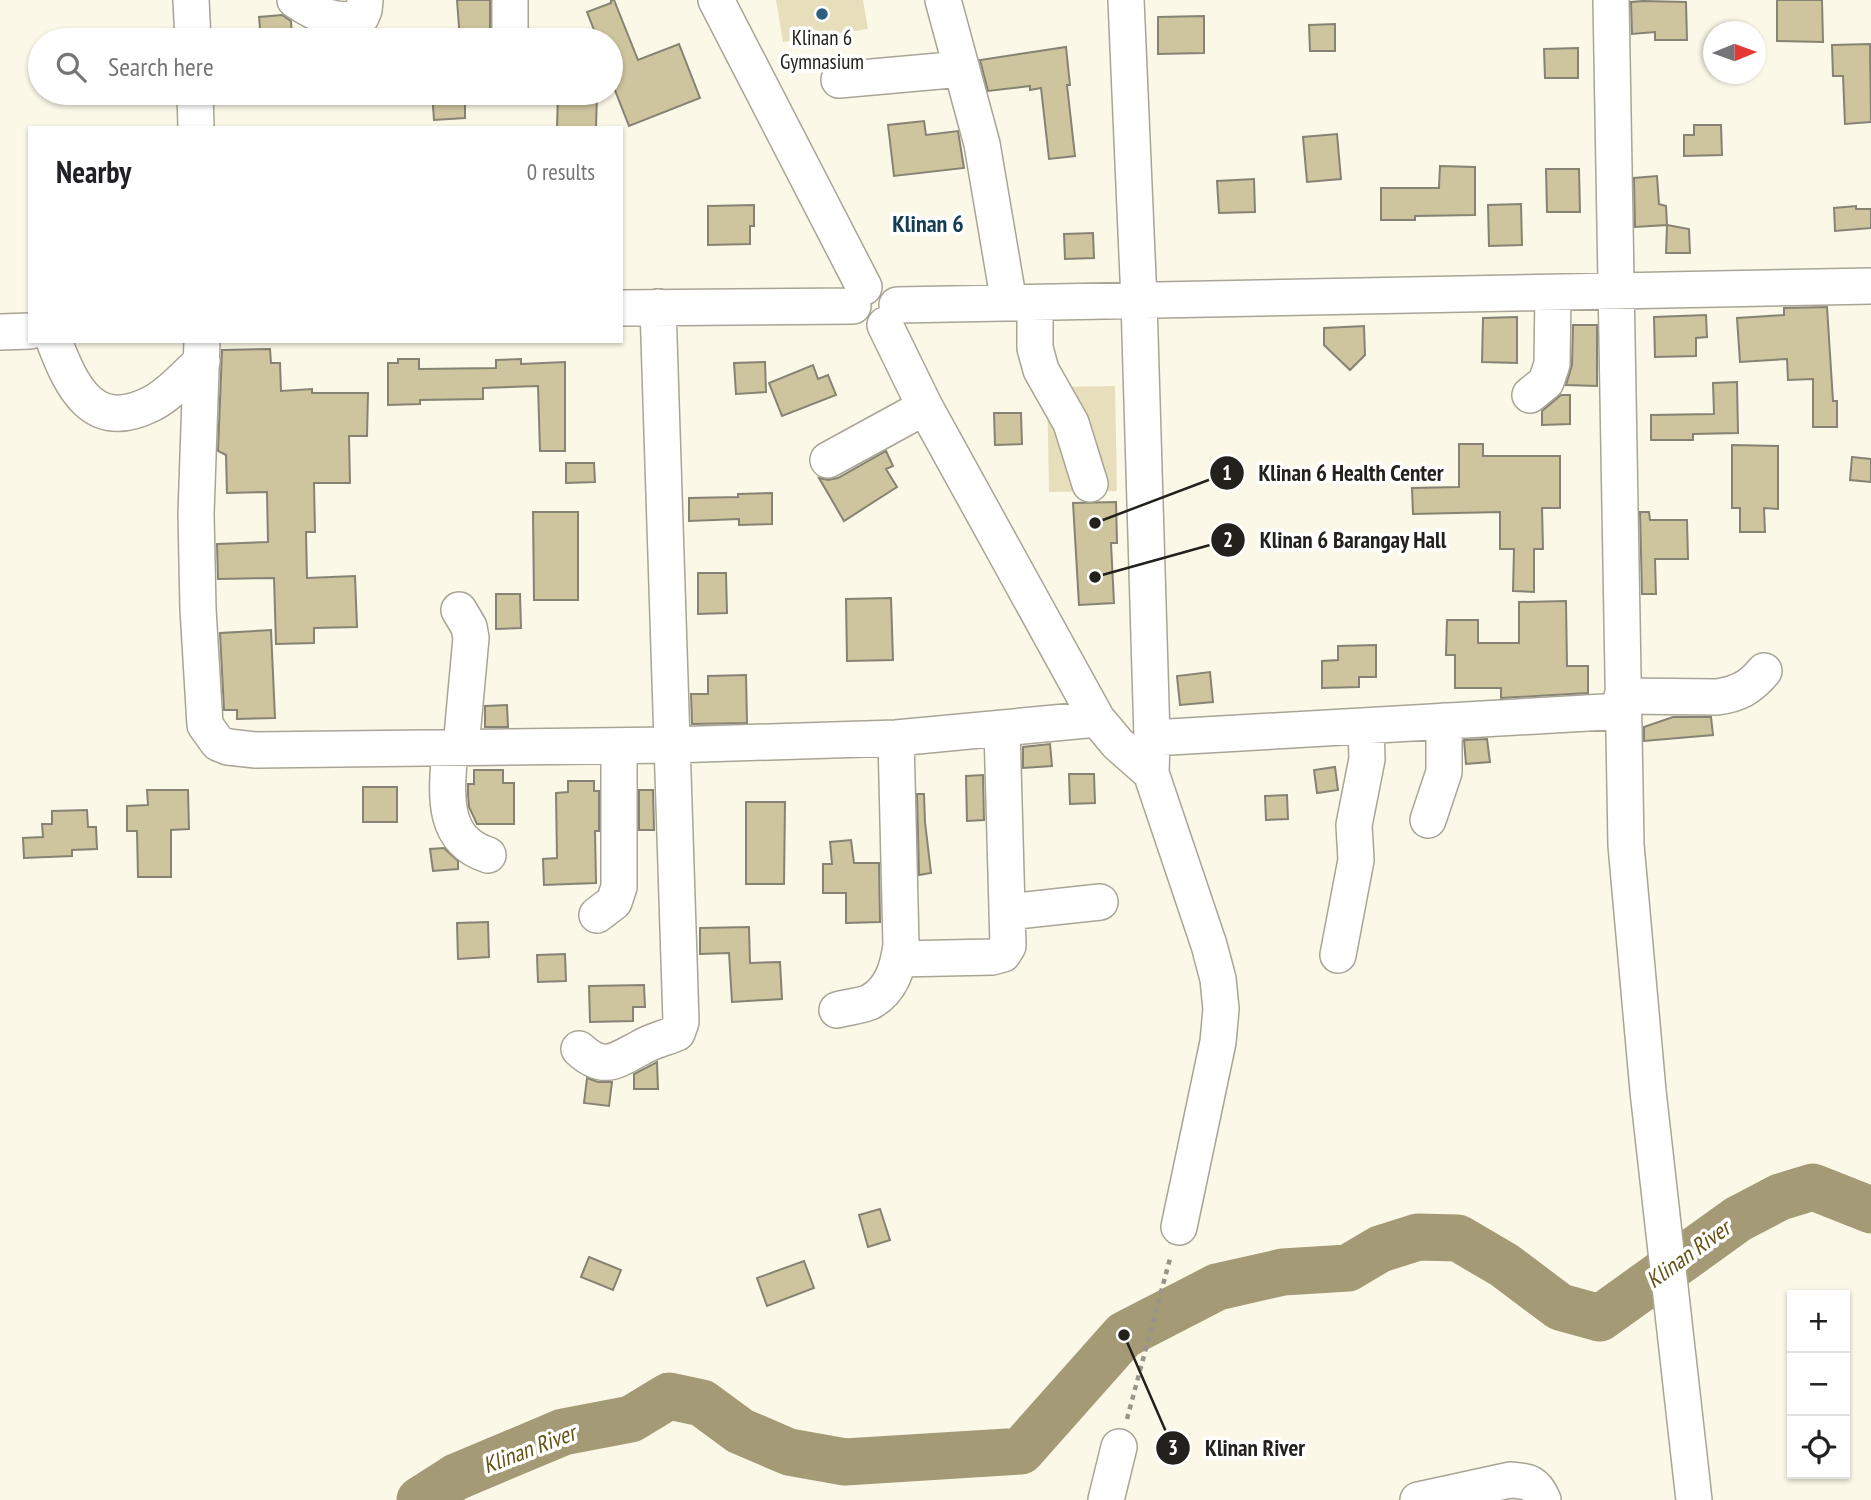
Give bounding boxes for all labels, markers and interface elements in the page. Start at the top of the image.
marker: Klinan 6 Gymnasium [814,6,830,22]
north arrow [1703,21,1766,84]
place label: Klinan 6 Gymnasium [780,24,864,75]
search box [28,28,623,105]
icon: search [52,48,90,86]
text: Search here [108,50,214,83]
text: Nearby [56,152,131,191]
text: 0 results [527,157,595,186]
district label: Klinan 6 [892,208,964,239]
callout: Klinan 6 Health Center [1209,451,1458,495]
text: Klinan 6 Health Center [1258,458,1444,487]
text: 1 [1222,459,1232,486]
callout: Klinan 6 Barangay Hall [1210,518,1460,562]
text: Klinan 6 Barangay Hall [1260,525,1447,554]
text: 2 [1223,526,1233,553]
water label: Klinan River [1640,1211,1738,1294]
map controls [1787,1290,1850,1479]
button: + [1787,1290,1850,1353]
button: − [1787,1353,1850,1416]
water label: Klinan River [478,1416,583,1479]
button: locate [1787,1416,1850,1479]
callout: Klinan River [1156,1426,1319,1470]
text: Klinan River [1205,1433,1305,1462]
text: 3 [1168,1434,1178,1461]

